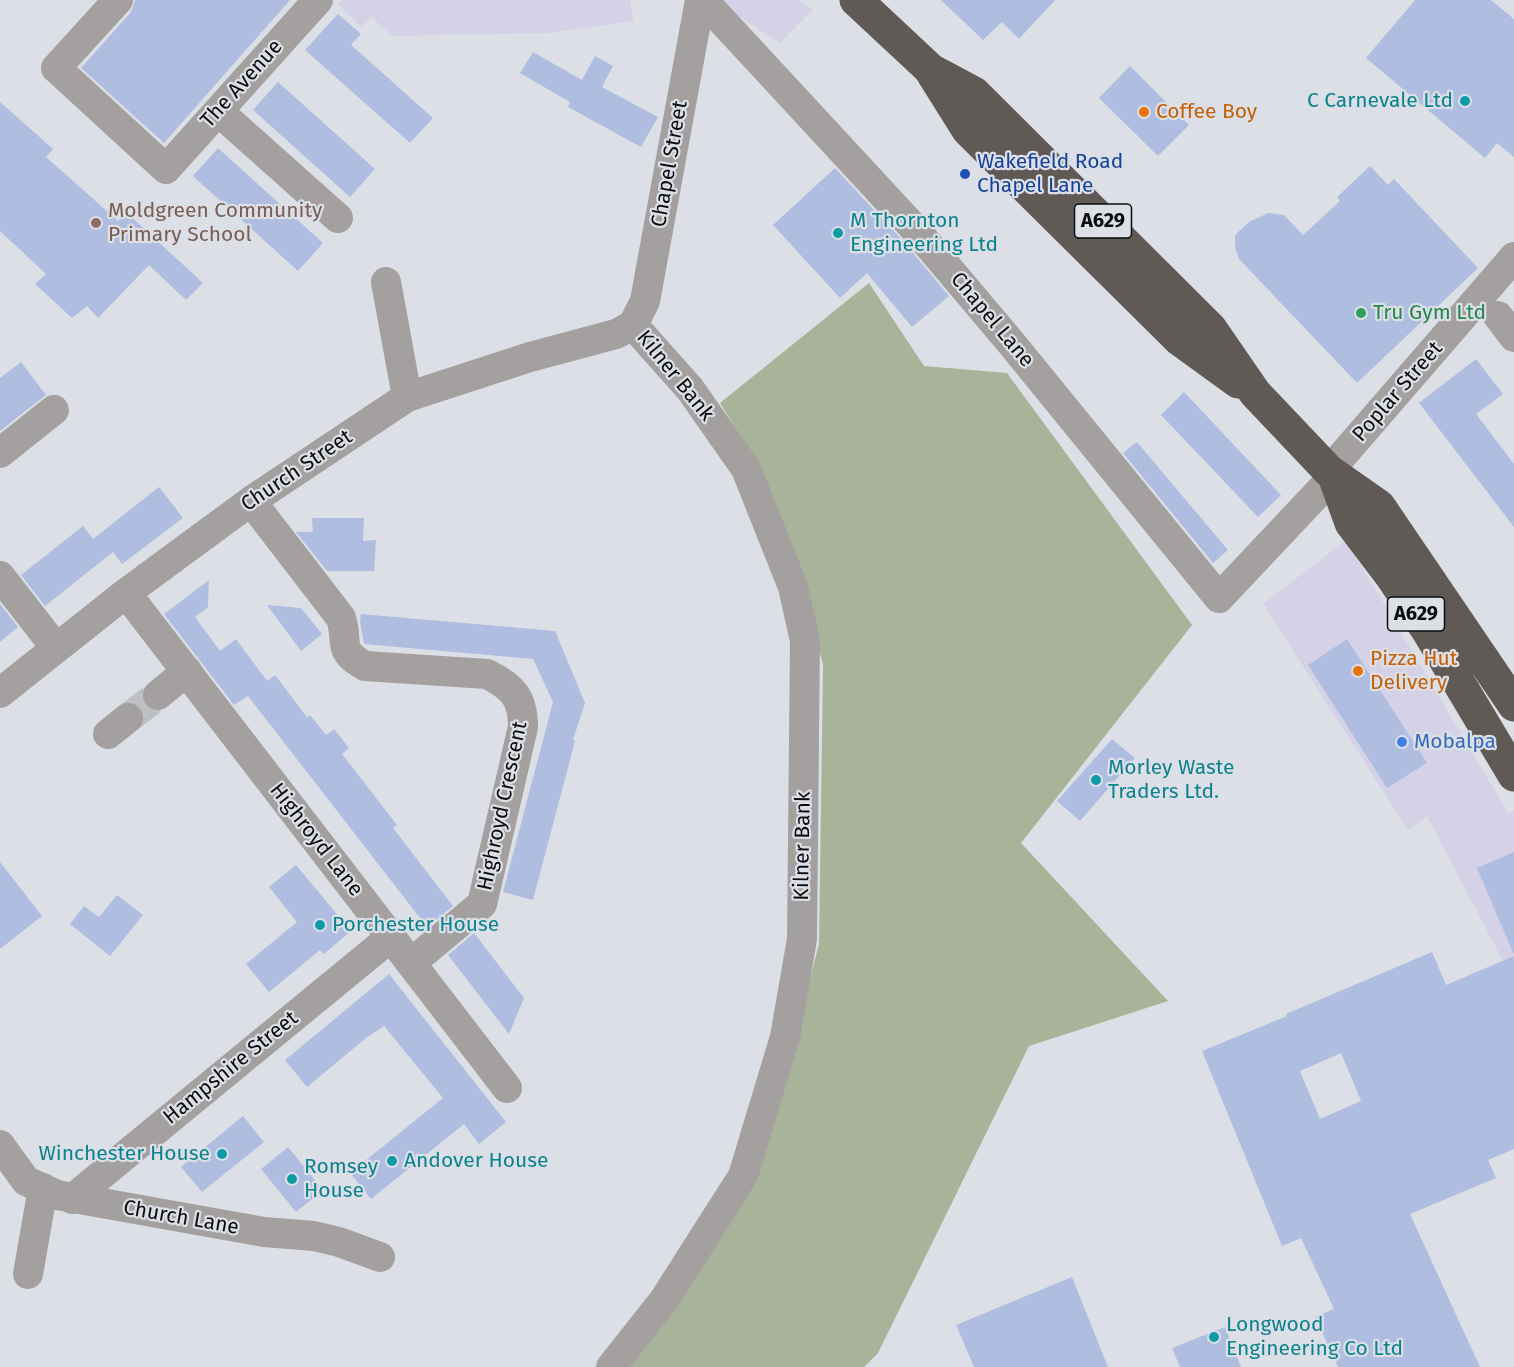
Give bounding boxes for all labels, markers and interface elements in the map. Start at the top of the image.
street label: The Avenue [196,35,288,133]
place label: C Carnevale Ltd [1307,88,1453,114]
marker: C Carnevale Ltd [1458,94,1472,108]
street label: Chapel Street [646,99,694,229]
place label: Coffee Boy [1156,99,1257,125]
marker: Coffee Boy [1137,105,1151,119]
place label: Wakefield Road Chapel Lane [977,149,1123,199]
marker: Wakefield Road Chapel Lane [958,167,972,181]
place label: Moldgreen Community Primary School [108,198,322,248]
road number: A629 [1074,204,1132,238]
place label: M Thornton Engineering Ltd [850,208,998,258]
marker: Moldgreen Community Primary School [89,216,103,230]
marker: M Thornton Engineering Ltd [831,226,845,240]
street label: Chapel Lane [945,267,1039,373]
place label: Tru Gym Ltd [1373,300,1486,326]
marker: Tru Gym Ltd [1354,306,1368,320]
street label: Kilner Bank [631,326,719,426]
street label: Poplar Street [1348,337,1448,447]
street label: Church Street [237,425,357,517]
road number: A629 [1388,597,1444,631]
place label: Pizza Hut Delivery [1370,646,1457,696]
marker: Pizza Hut Delivery [1351,664,1365,678]
street label: Highroyd Crescent [473,719,533,893]
place label: Mobalpa [1414,729,1496,755]
marker: Mobalpa [1395,735,1409,749]
place label: Morley Waste Traders Ltd. [1108,755,1234,805]
marker: Morley Waste Traders Ltd. [1089,773,1103,787]
street label: Highroyd Lane [264,778,368,902]
street label: Kilner Bank [789,791,817,901]
place label: Porchester House [332,912,499,938]
marker: Porchester House [313,918,327,932]
street label: Hampshire Street [159,1006,303,1130]
place label: Winchester House [38,1141,210,1167]
marker: Winchester House [215,1147,229,1161]
place label: Andover House [404,1148,548,1174]
place label: Romsey House [304,1154,378,1204]
marker: Andover House [385,1154,399,1168]
marker: Romsey House [285,1172,299,1186]
street label: Church Lane [121,1195,241,1241]
place label: Longwood Engineering Co Ltd [1226,1312,1403,1362]
marker: Longwood Engineering Co Ltd [1207,1330,1221,1344]

